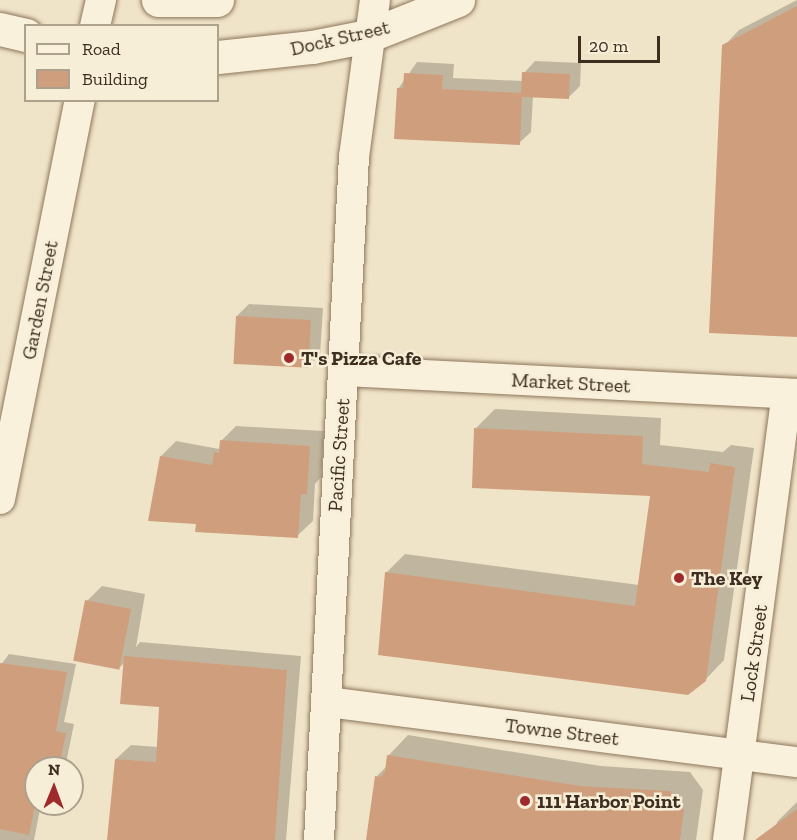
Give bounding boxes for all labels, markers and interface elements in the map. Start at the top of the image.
street label: Dock Street [288,15,392,61]
legend [24,24,219,102]
scale bar [581,24,664,62]
text: 20 m [589,35,628,57]
text: Road [82,38,121,60]
text: Building [82,68,148,90]
street label: Garden Street [17,238,63,362]
place label: T's Pizza Cafe [301,346,421,370]
marker: T's Pizza Cafe [282,351,296,365]
street label: Market Street [511,368,631,398]
street label: Pacific Street [323,397,355,513]
place label: The Key [691,566,762,590]
marker: The Key [672,571,686,585]
street label: Lock Street [735,603,773,703]
street label: Towne Street [504,713,620,751]
north arrow [24,756,84,816]
text: N [48,760,61,779]
place label: 111 Harbor Point [537,789,681,813]
marker: 111 Harbor Point [518,794,532,808]

